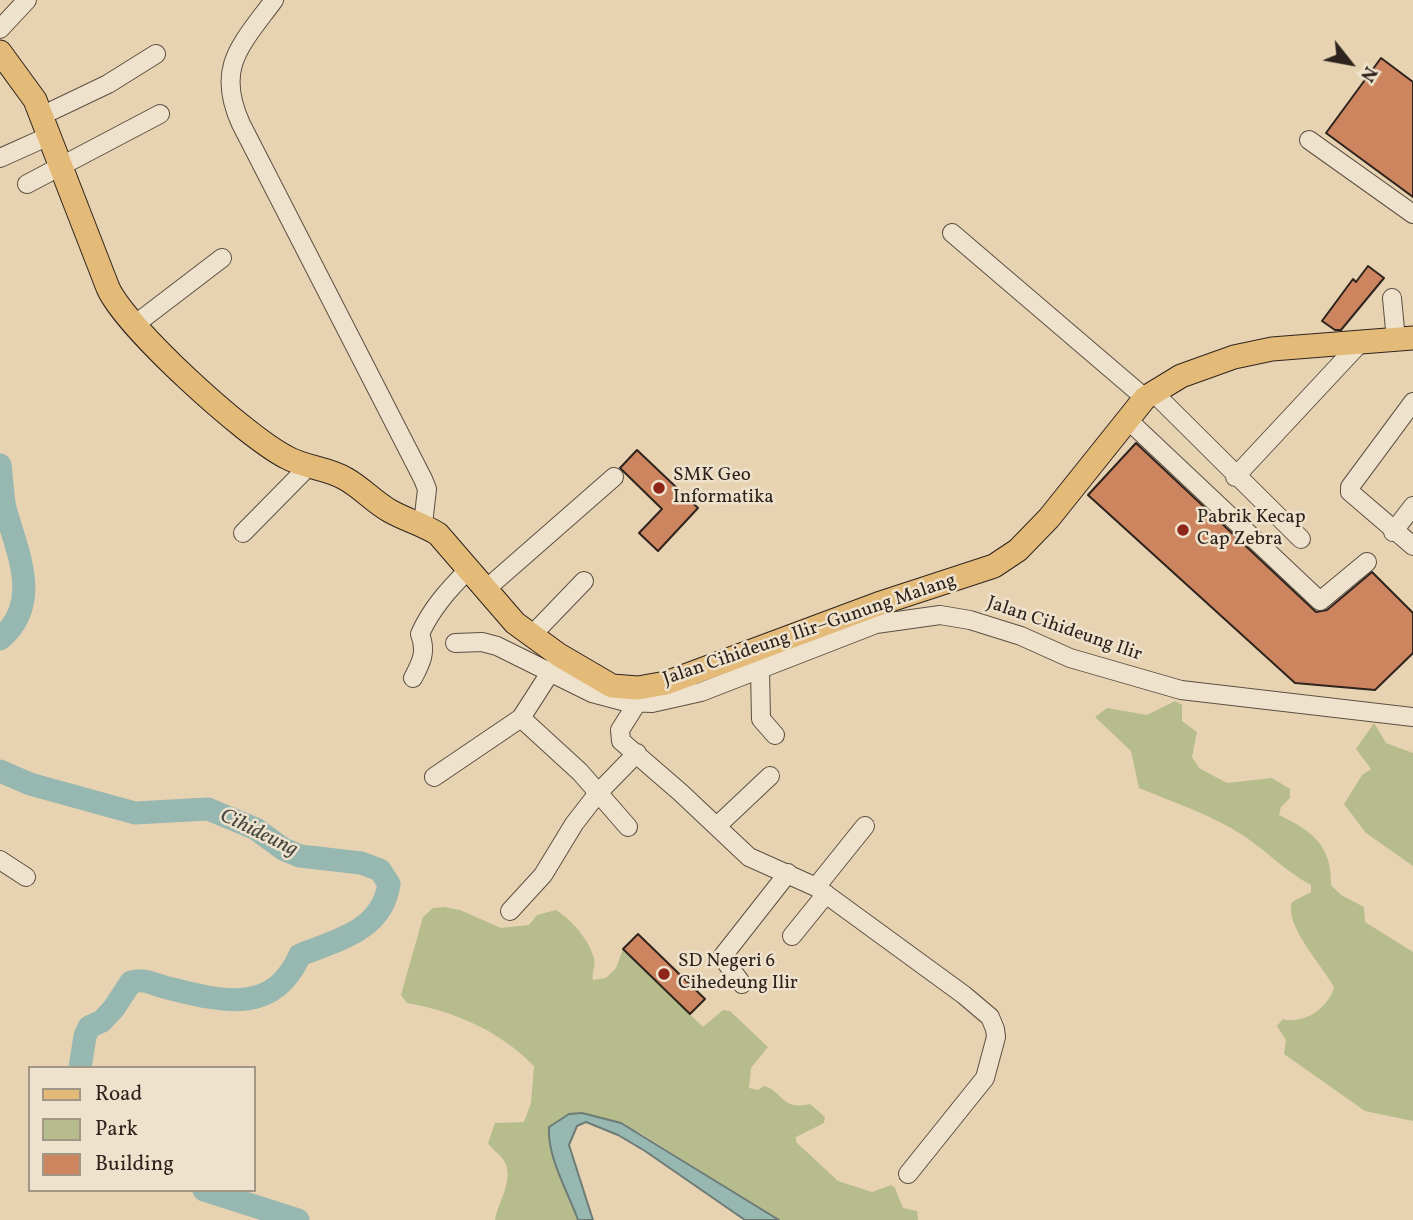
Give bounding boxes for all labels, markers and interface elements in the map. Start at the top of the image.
north arrow [1315,28,1385,98]
text: N [1353,61,1383,86]
place label: SMK Geo Informatika [673,466,774,510]
marker: SMK Geo Informatika [651,480,667,496]
place label: Pabrik Kecap Cap Zebra [1197,508,1306,552]
marker: Pabrik Kecap Cap Zebra [1175,522,1191,538]
street label: Jalan Cihideung Ilir–Gunung Malang [660,570,960,692]
street label: Jalan Cihideung Ilir [983,593,1145,667]
water label: Cihideung [215,804,301,864]
place label: SD Negeri 6 Cihedeung Ilir [678,952,798,996]
marker: SD Negeri 6 Cihedeung Ilir [656,966,672,982]
legend [28,1066,256,1192]
text: Road [95,1080,142,1109]
text: Park [95,1115,138,1144]
text: Building [95,1150,174,1179]

